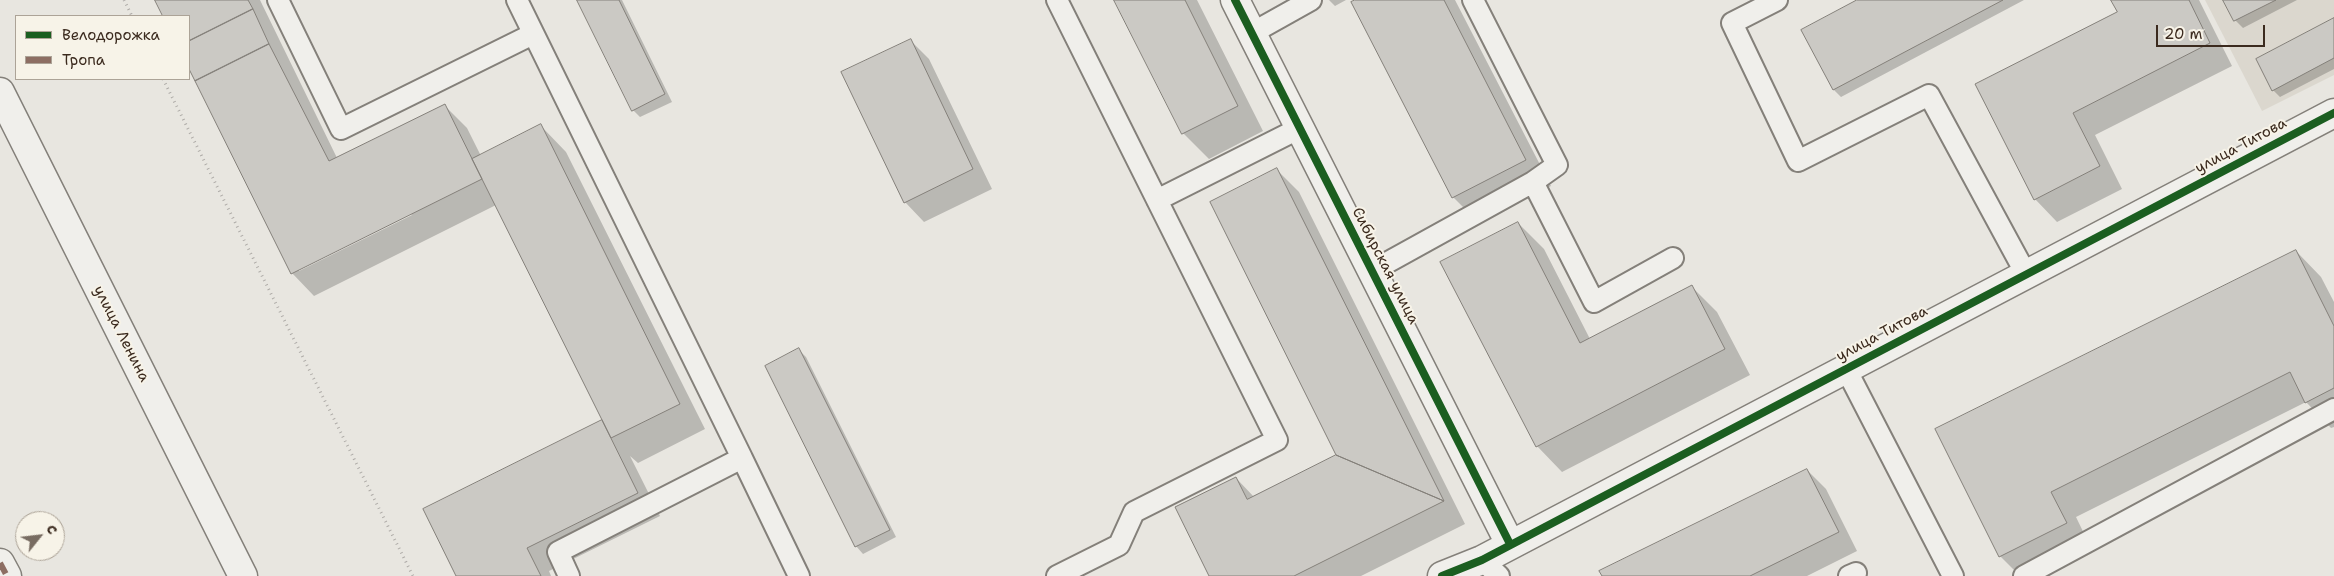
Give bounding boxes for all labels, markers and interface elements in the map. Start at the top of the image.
legend [15,15,190,80]
scale bar [2159,15,2268,47]
text: 20 m [2164,24,2203,44]
text: Велодорожка [62,25,160,45]
text: Тропа [62,50,105,70]
street label: улица Титова [2192,114,2290,178]
street label: Сибирская улица [1348,205,1422,327]
street label: улица Ленина [89,283,153,385]
street label: улица Титова [1833,302,1931,366]
north arrow [15,511,65,561]
text: С [42,521,62,537]

